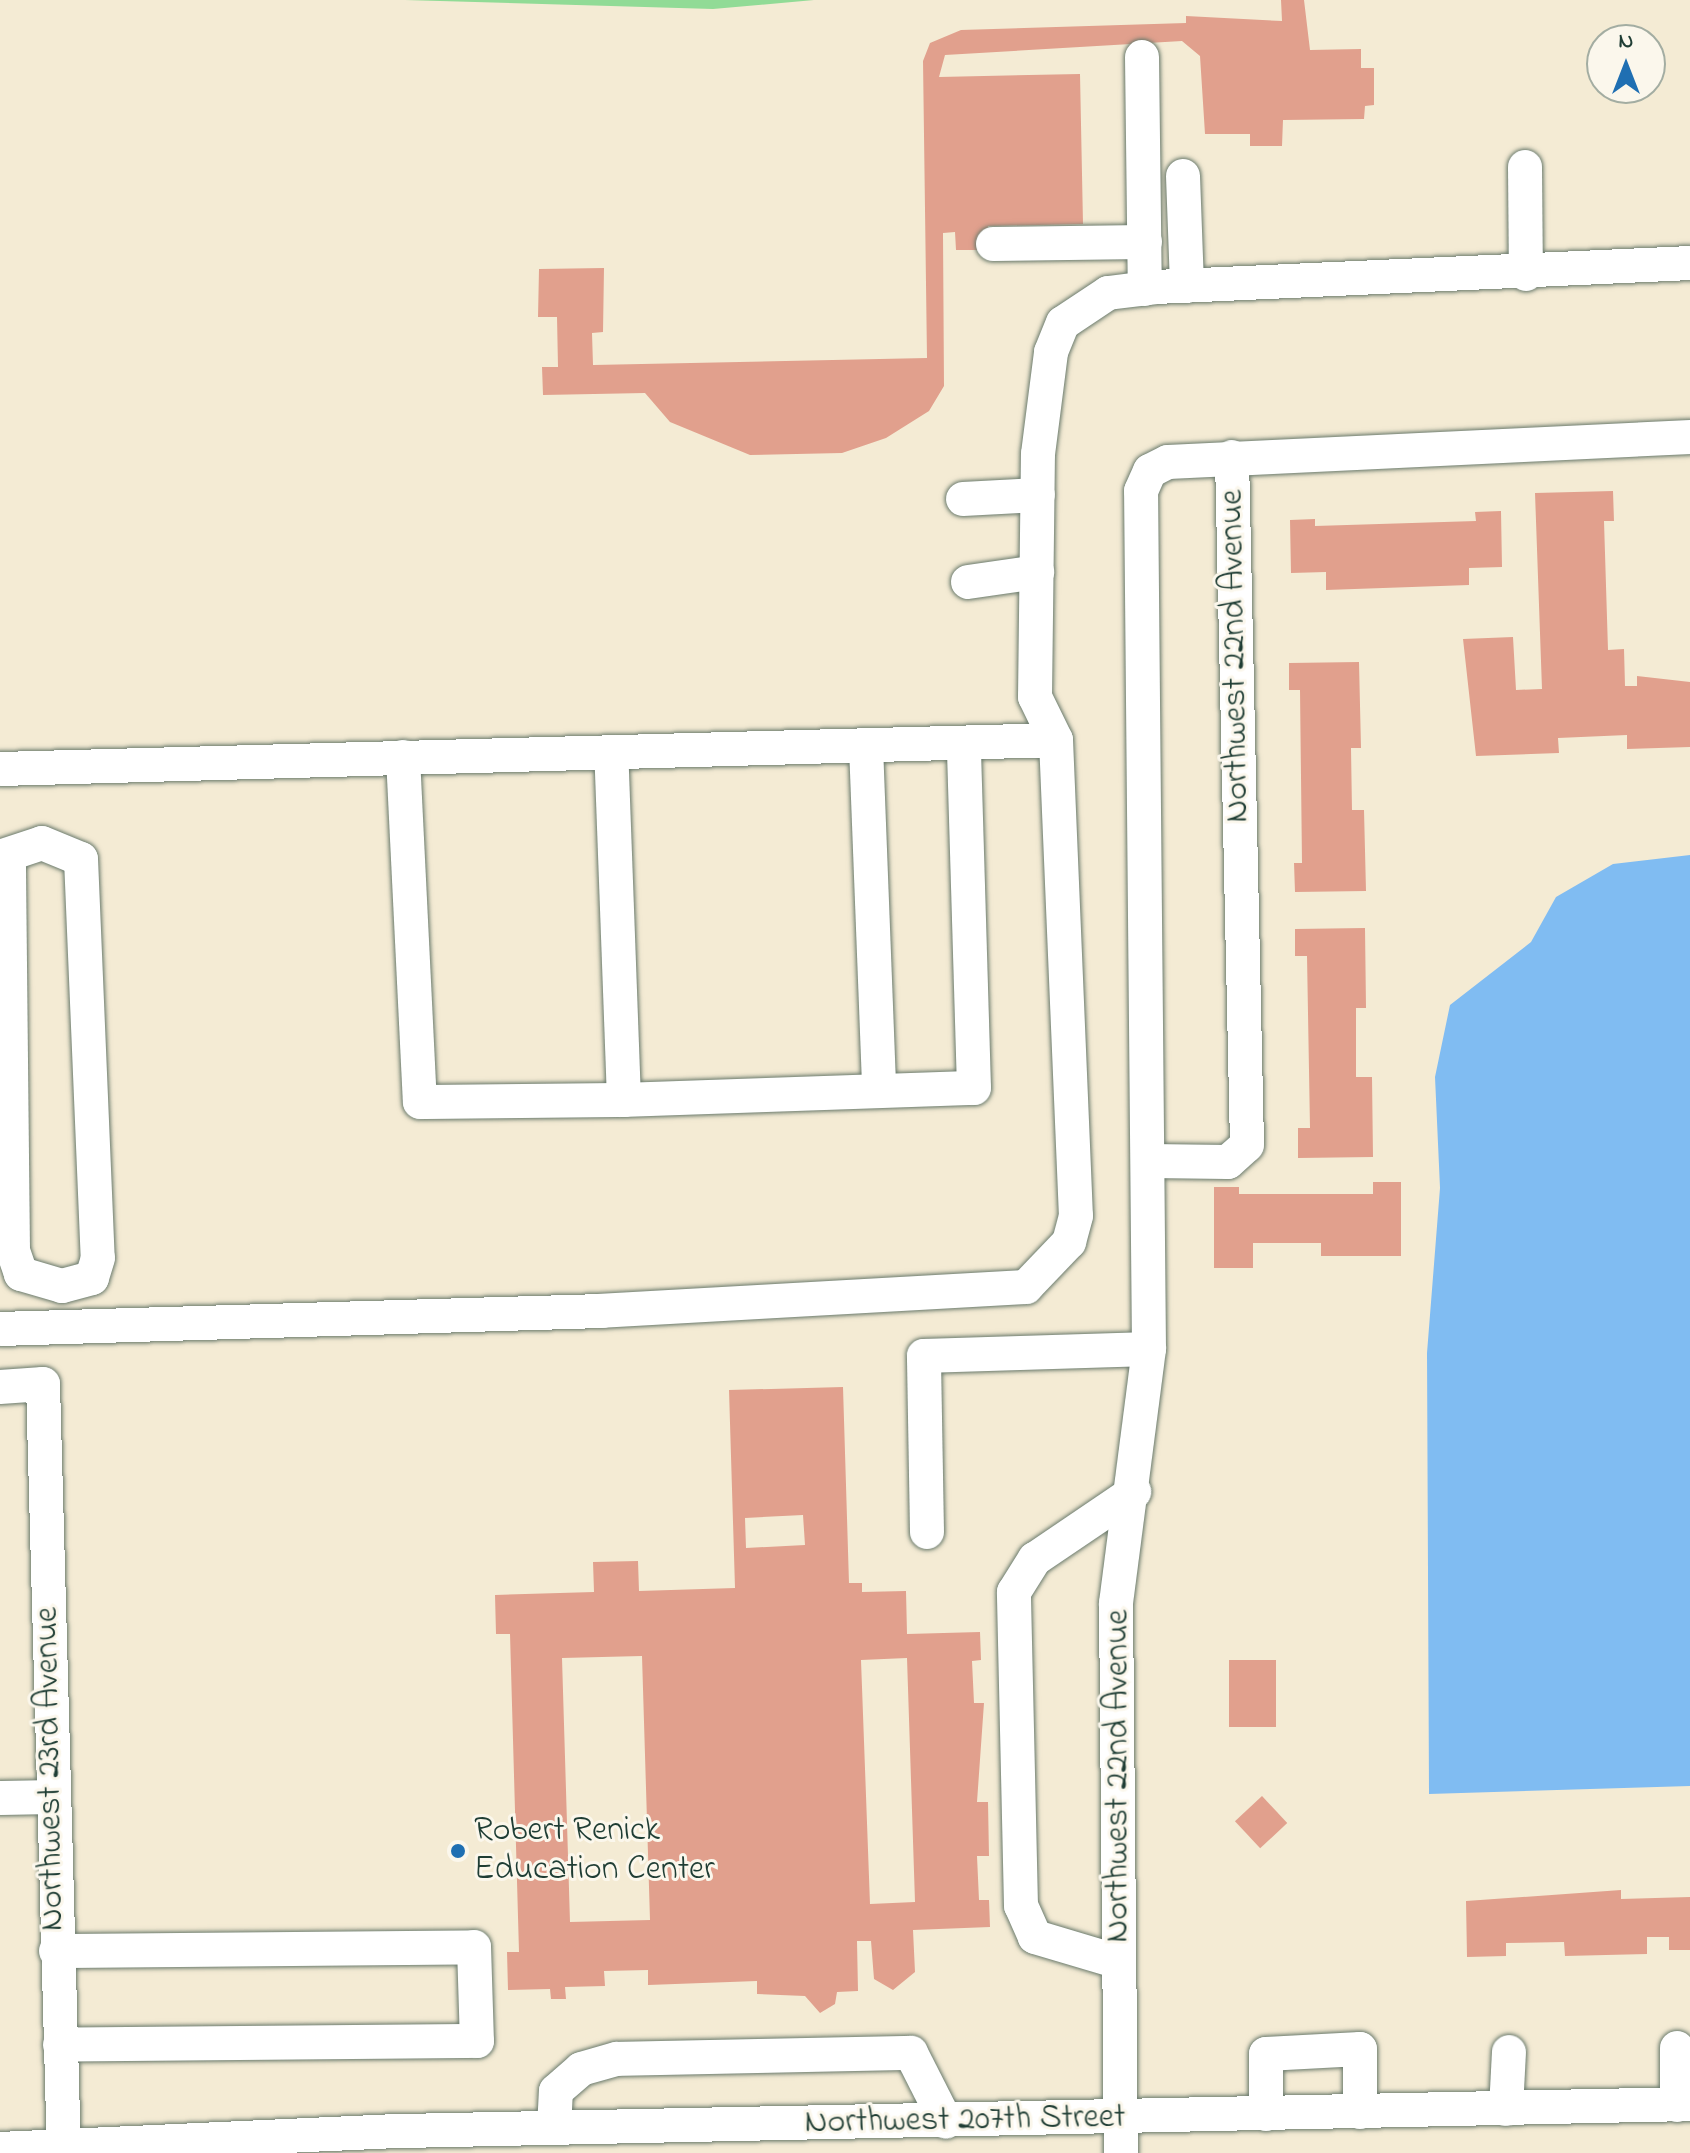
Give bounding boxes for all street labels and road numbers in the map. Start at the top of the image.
street label: Northwest 22nd Avenue [1213,489,1259,823]
street label: Northwest 23rd Avenue [28,1607,74,1931]
street label: Northwest 22nd Avenue [1099,1609,1139,1943]
street label: Northwest 207th Street [804,2098,1126,2144]

